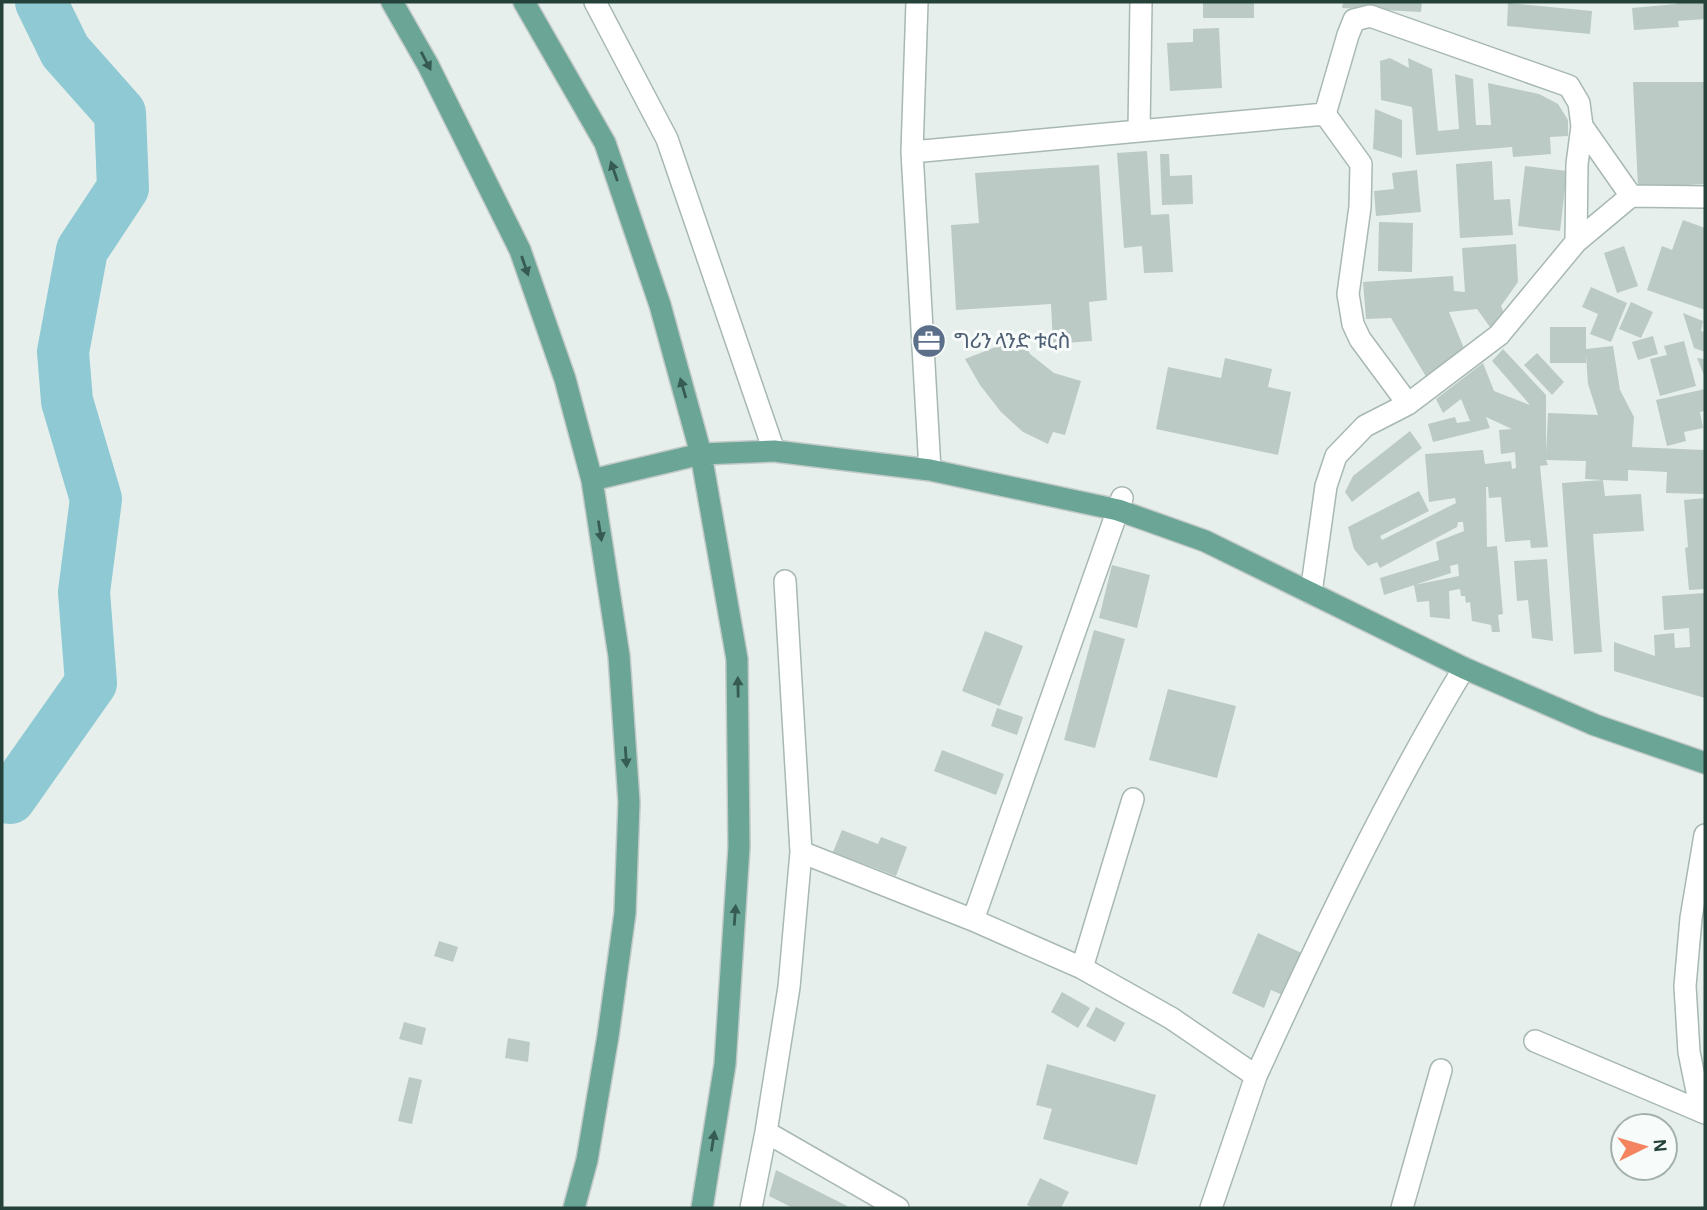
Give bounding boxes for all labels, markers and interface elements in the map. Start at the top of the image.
one-way arrow [419,52,431,72]
one-way arrow [609,160,619,181]
one-way arrow [520,255,531,276]
office icon: ግሪን ላንድ ቱርስ [910,322,948,360]
place label: ግሪን ላንድ ቱርስ [954,331,1071,352]
one-way arrow [677,377,688,399]
one-way arrow [595,521,606,543]
one-way arrow [732,676,743,698]
one-way arrow [621,746,632,768]
one-way arrow [730,903,741,925]
north arrow [1609,1112,1679,1182]
one-way arrow [708,1130,719,1152]
text: N [1649,1138,1669,1153]

